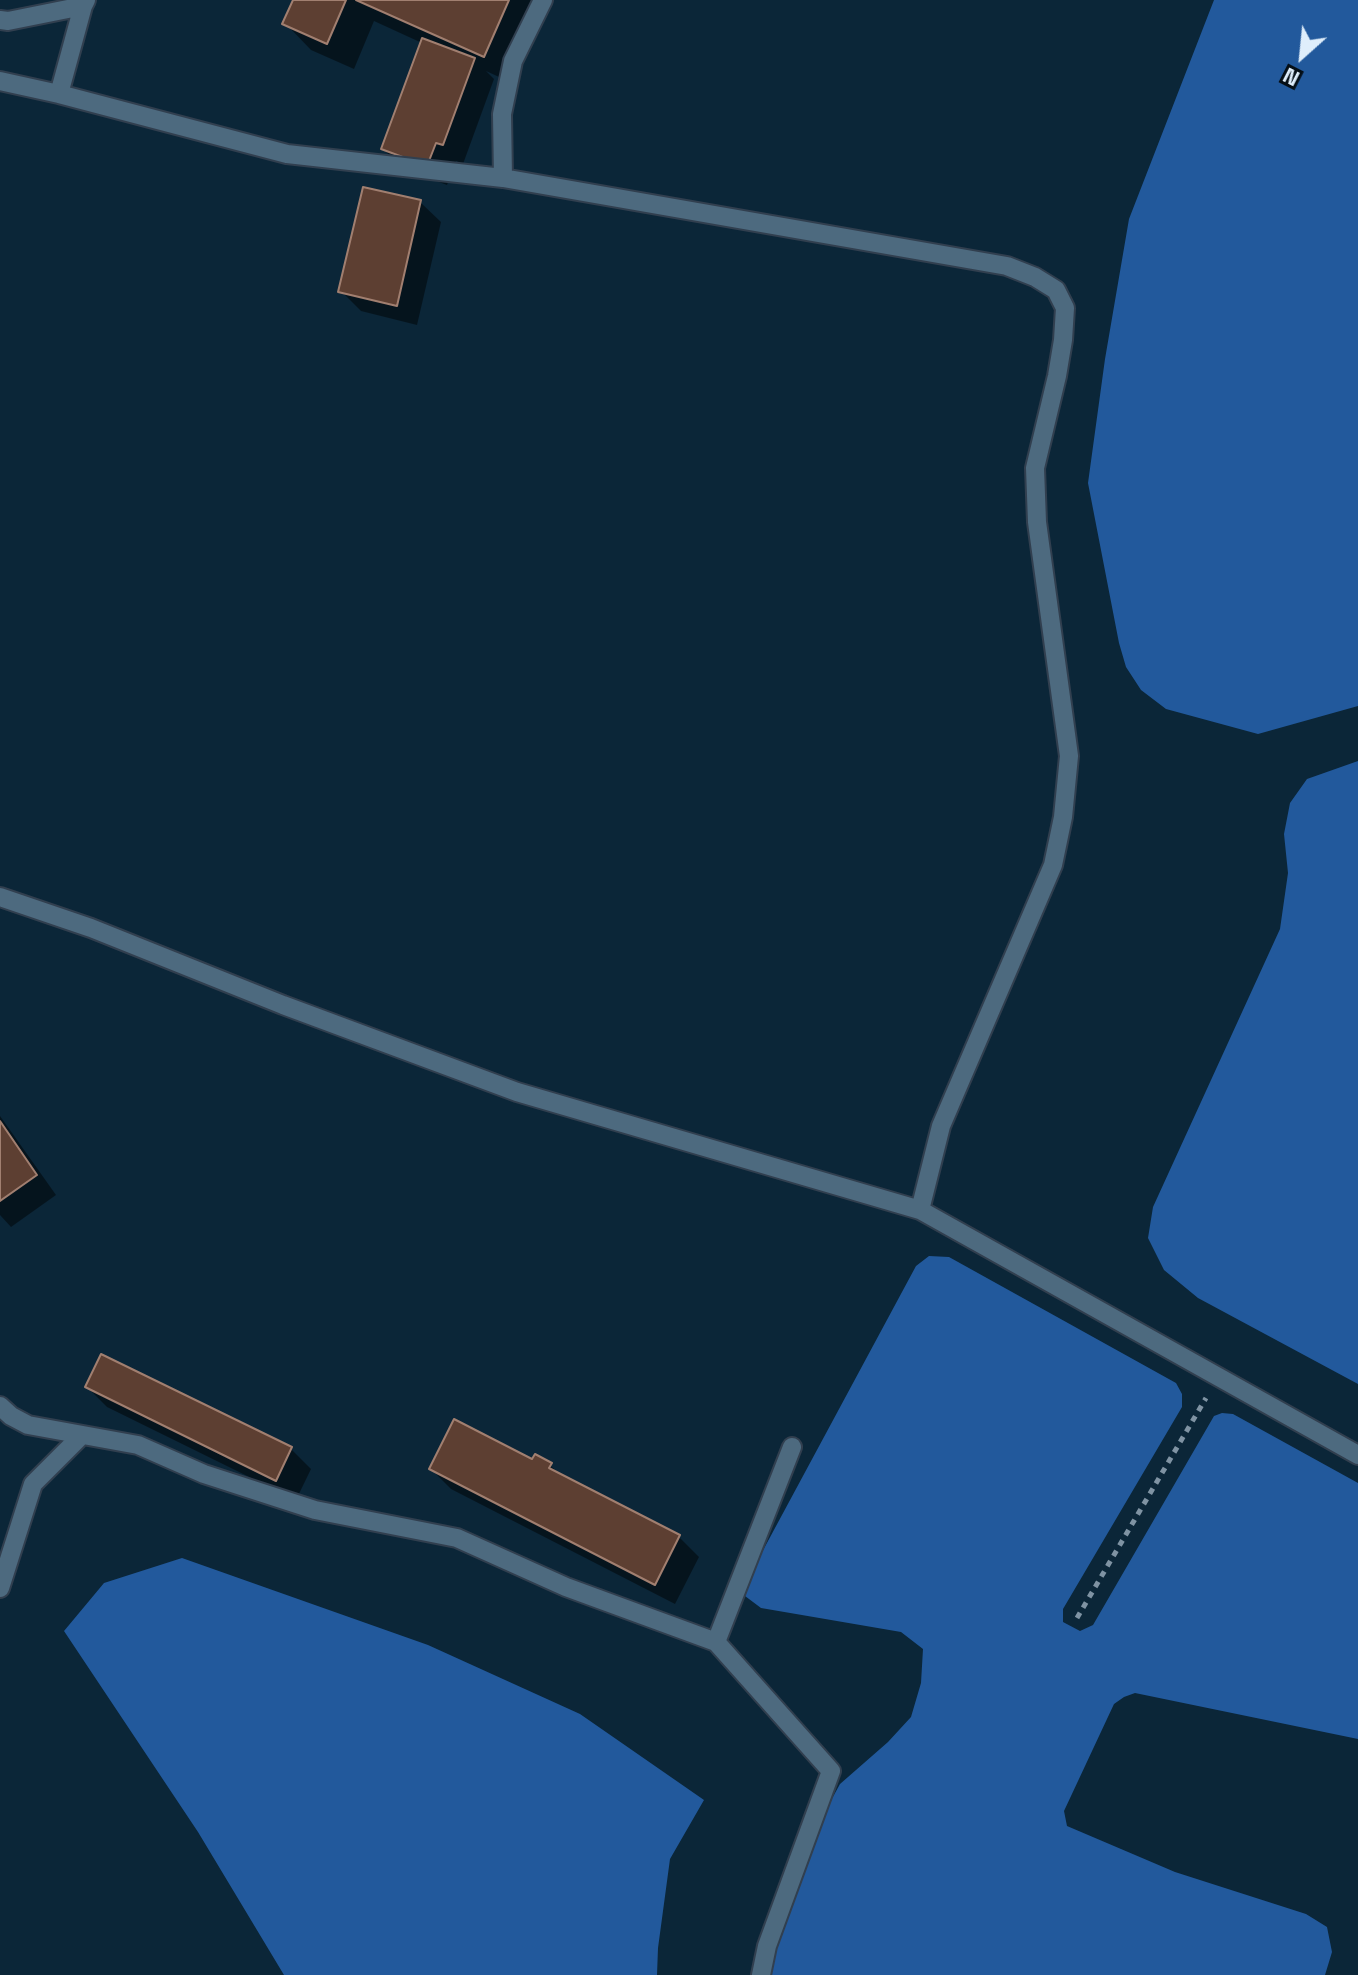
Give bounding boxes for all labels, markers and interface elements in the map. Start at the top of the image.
north arrow [1262,16,1342,96]
text: N [1278,62,1304,93]

